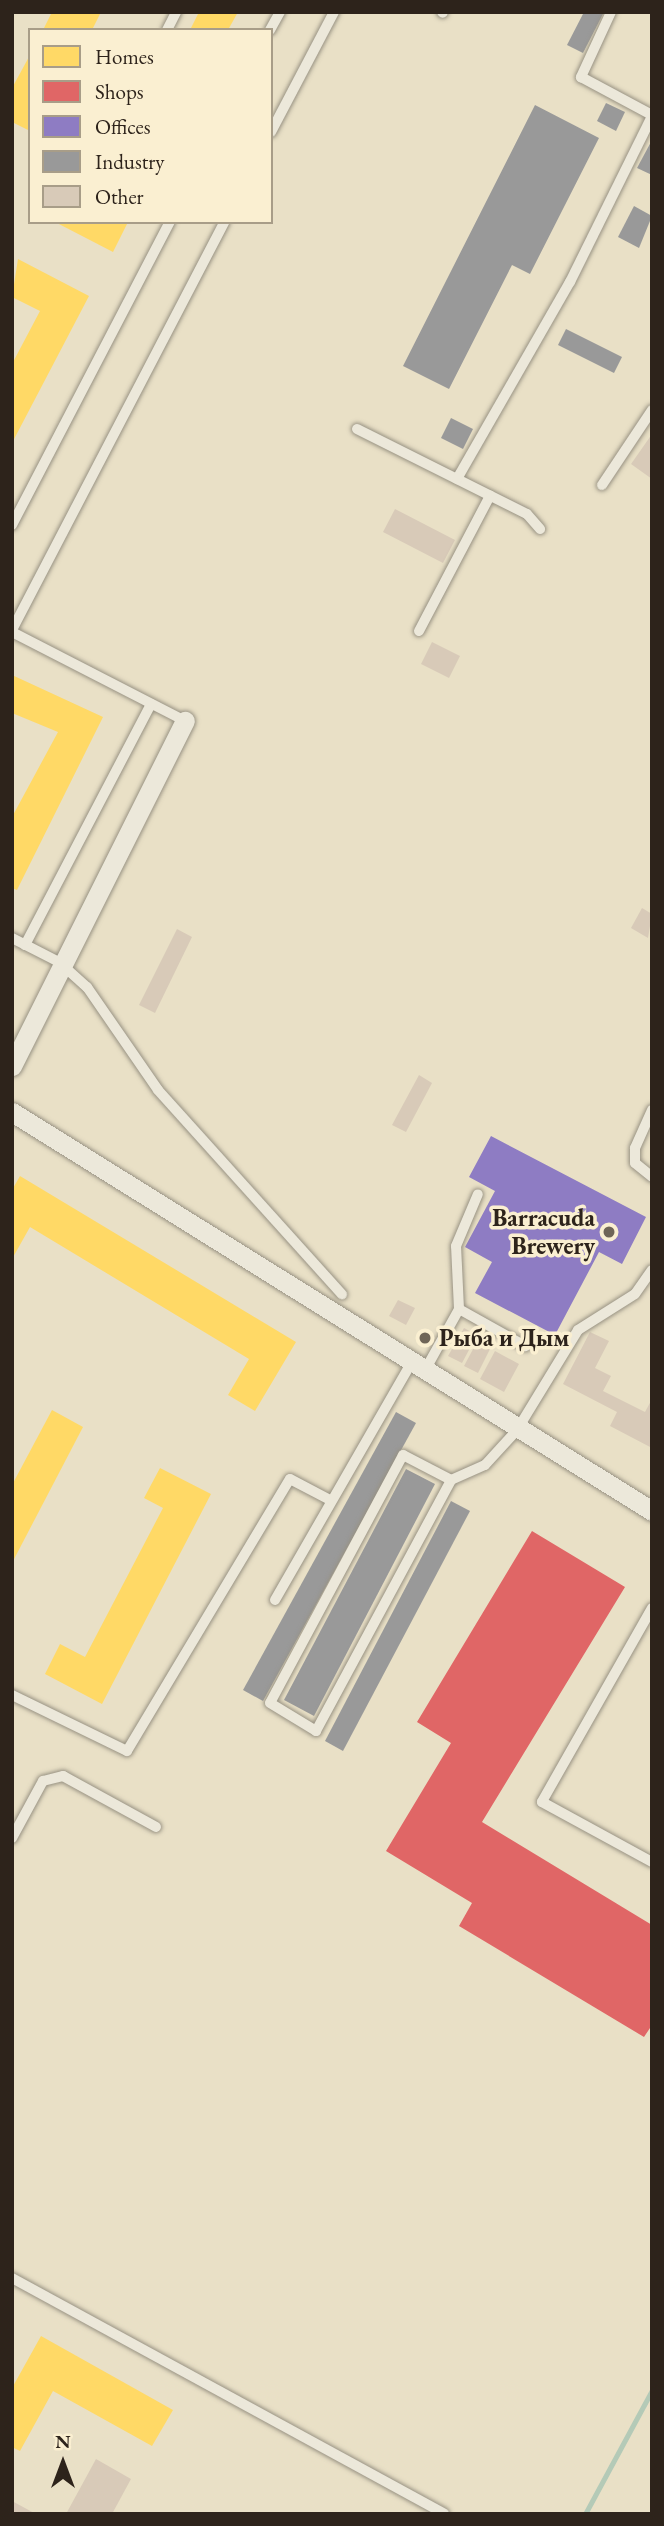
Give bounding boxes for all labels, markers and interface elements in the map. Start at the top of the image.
legend [28,28,273,224]
text: Homes [95,43,154,70]
text: Shops [95,78,144,105]
text: Offices [95,113,150,140]
text: Industry [95,148,165,175]
text: Other [95,183,144,210]
place label: Barracuda Brewery [492,1204,595,1260]
marker: Barracuda Brewery [601,1224,617,1240]
place label: Рыба и Дым [439,1324,569,1352]
marker: Рыба и Дым [417,1330,433,1346]
north arrow [28,2428,98,2498]
text: N [55,2429,71,2454]

